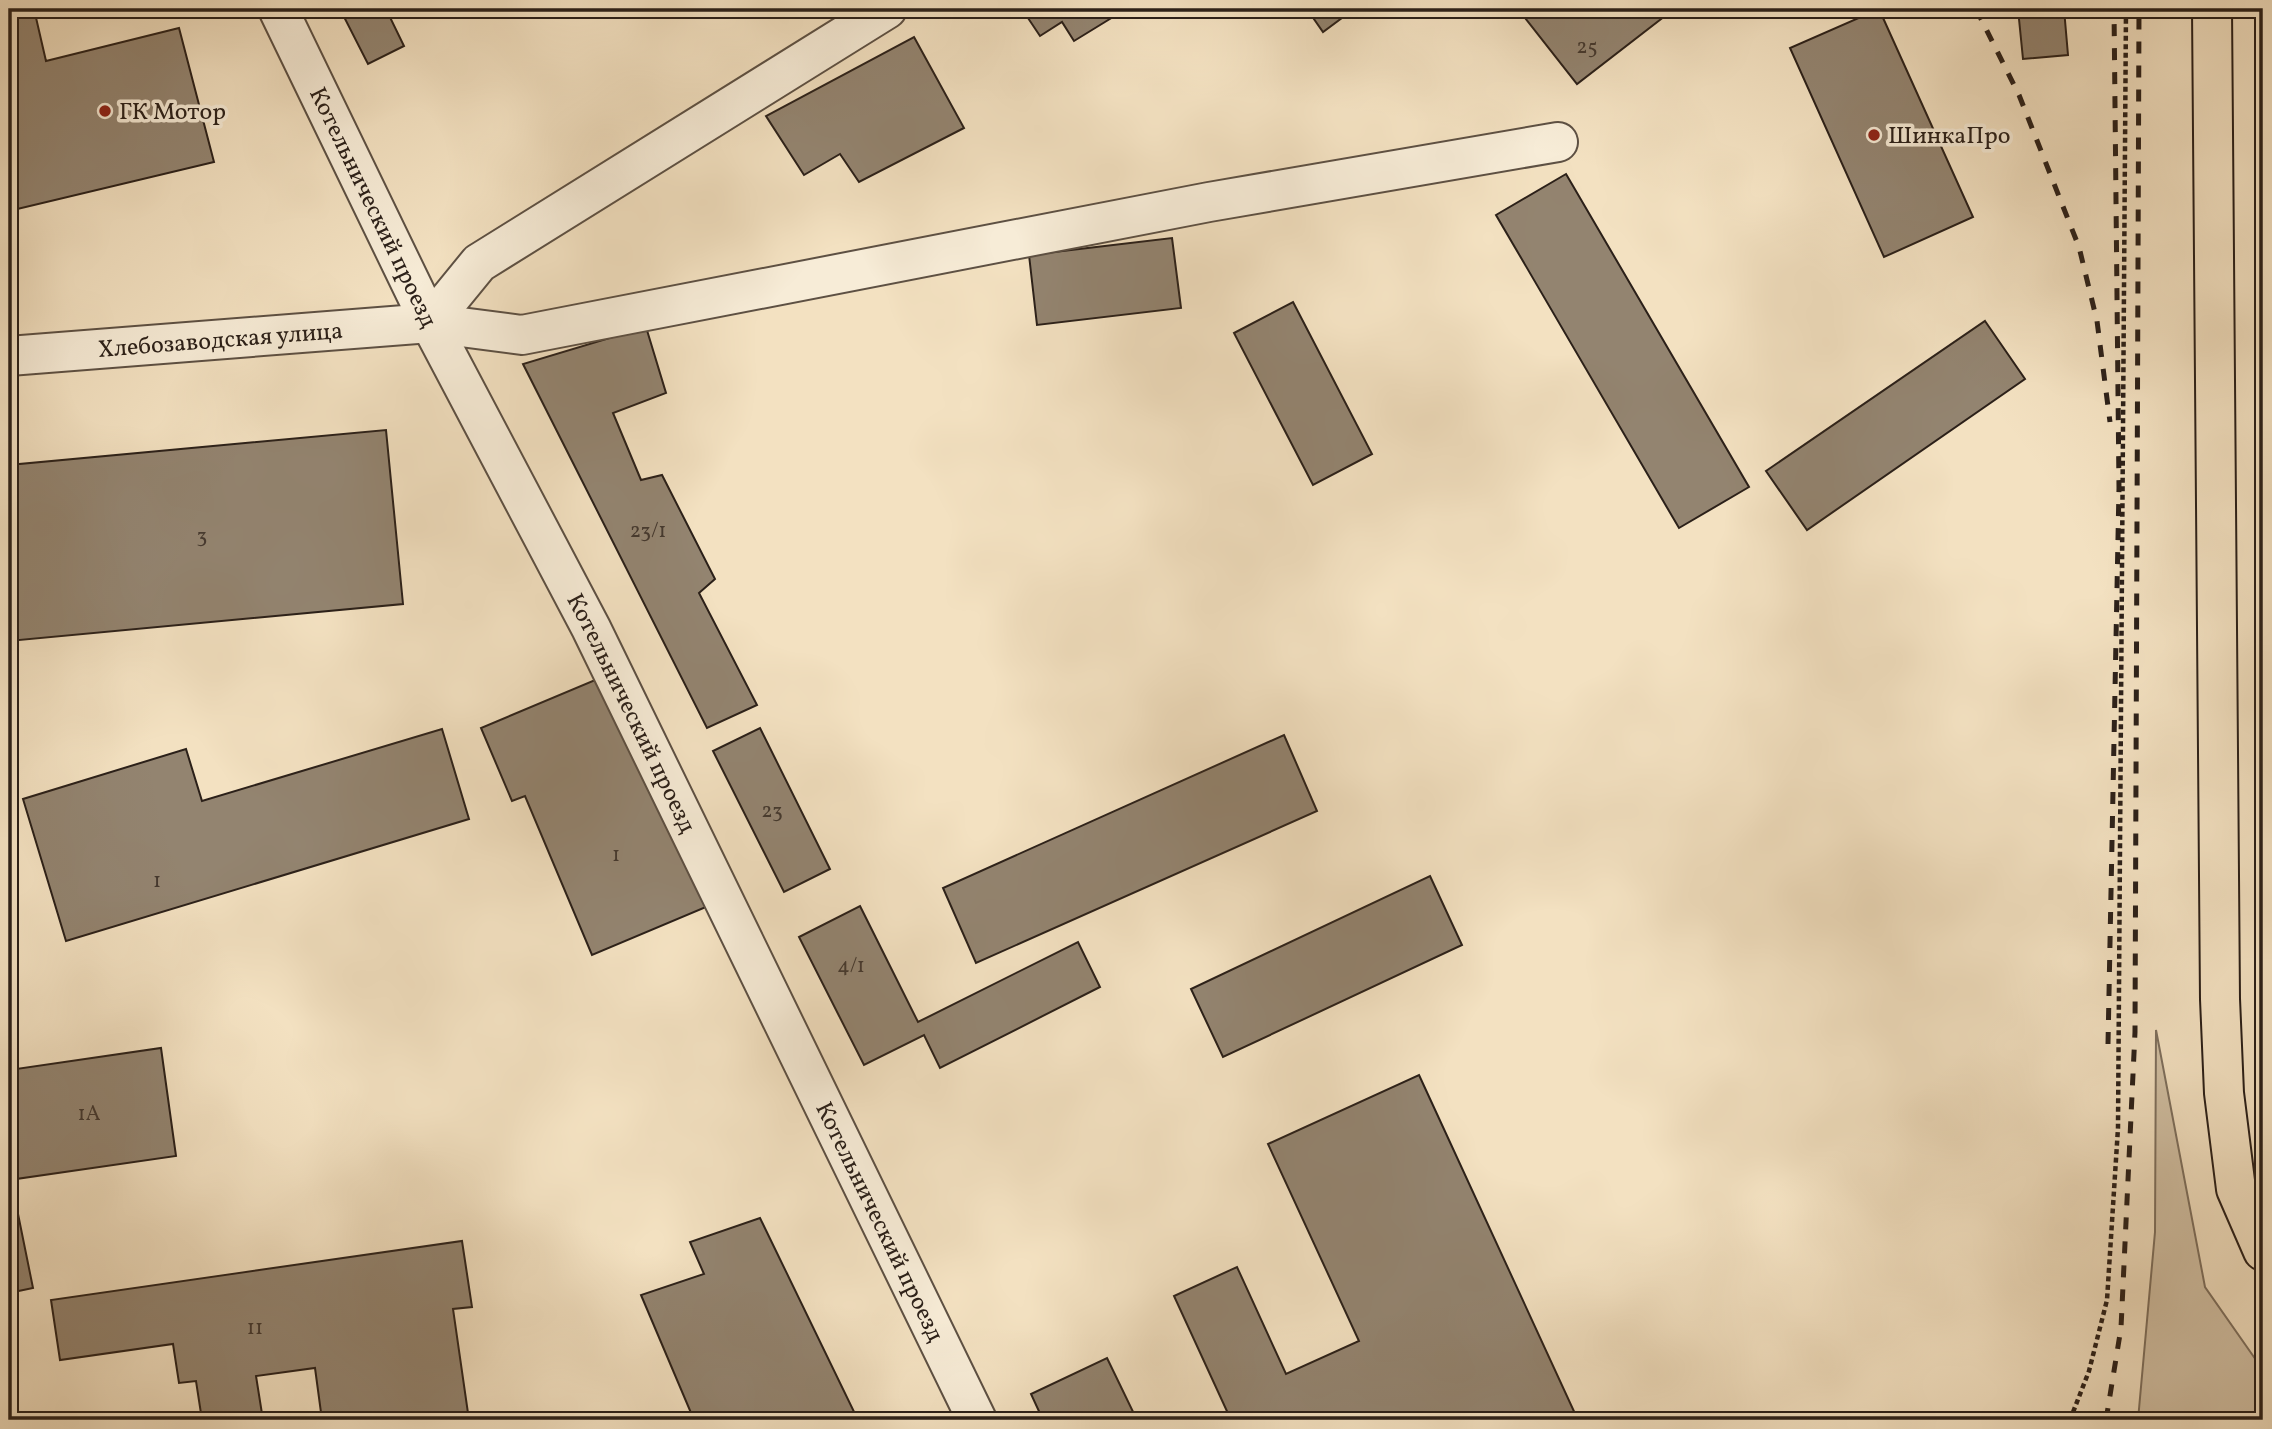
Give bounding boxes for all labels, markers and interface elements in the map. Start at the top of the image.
house number: 25 [1576,33,1598,62]
street label: Котельнический проезд [299,82,445,334]
place label: ГК Мотор [119,96,226,130]
marker: ГК Мотор [97,103,113,119]
place label: ШинкаПро [1888,120,2011,154]
marker: ШинкаПро [1866,127,1882,143]
street label: Хлебозаводская улица [97,315,344,368]
house number: 23/1 [630,517,666,546]
house number: 3 [197,522,207,551]
street label: Котельнический проезд [557,588,704,840]
house number: 23 [761,797,783,826]
house number: 1 [612,841,620,870]
house number: 1 [153,867,161,896]
house number: 4/1 [837,952,865,981]
street label: Котельнический проезд [806,1097,952,1349]
house number: 1А [78,1100,101,1129]
house number: 11 [247,1314,263,1343]

